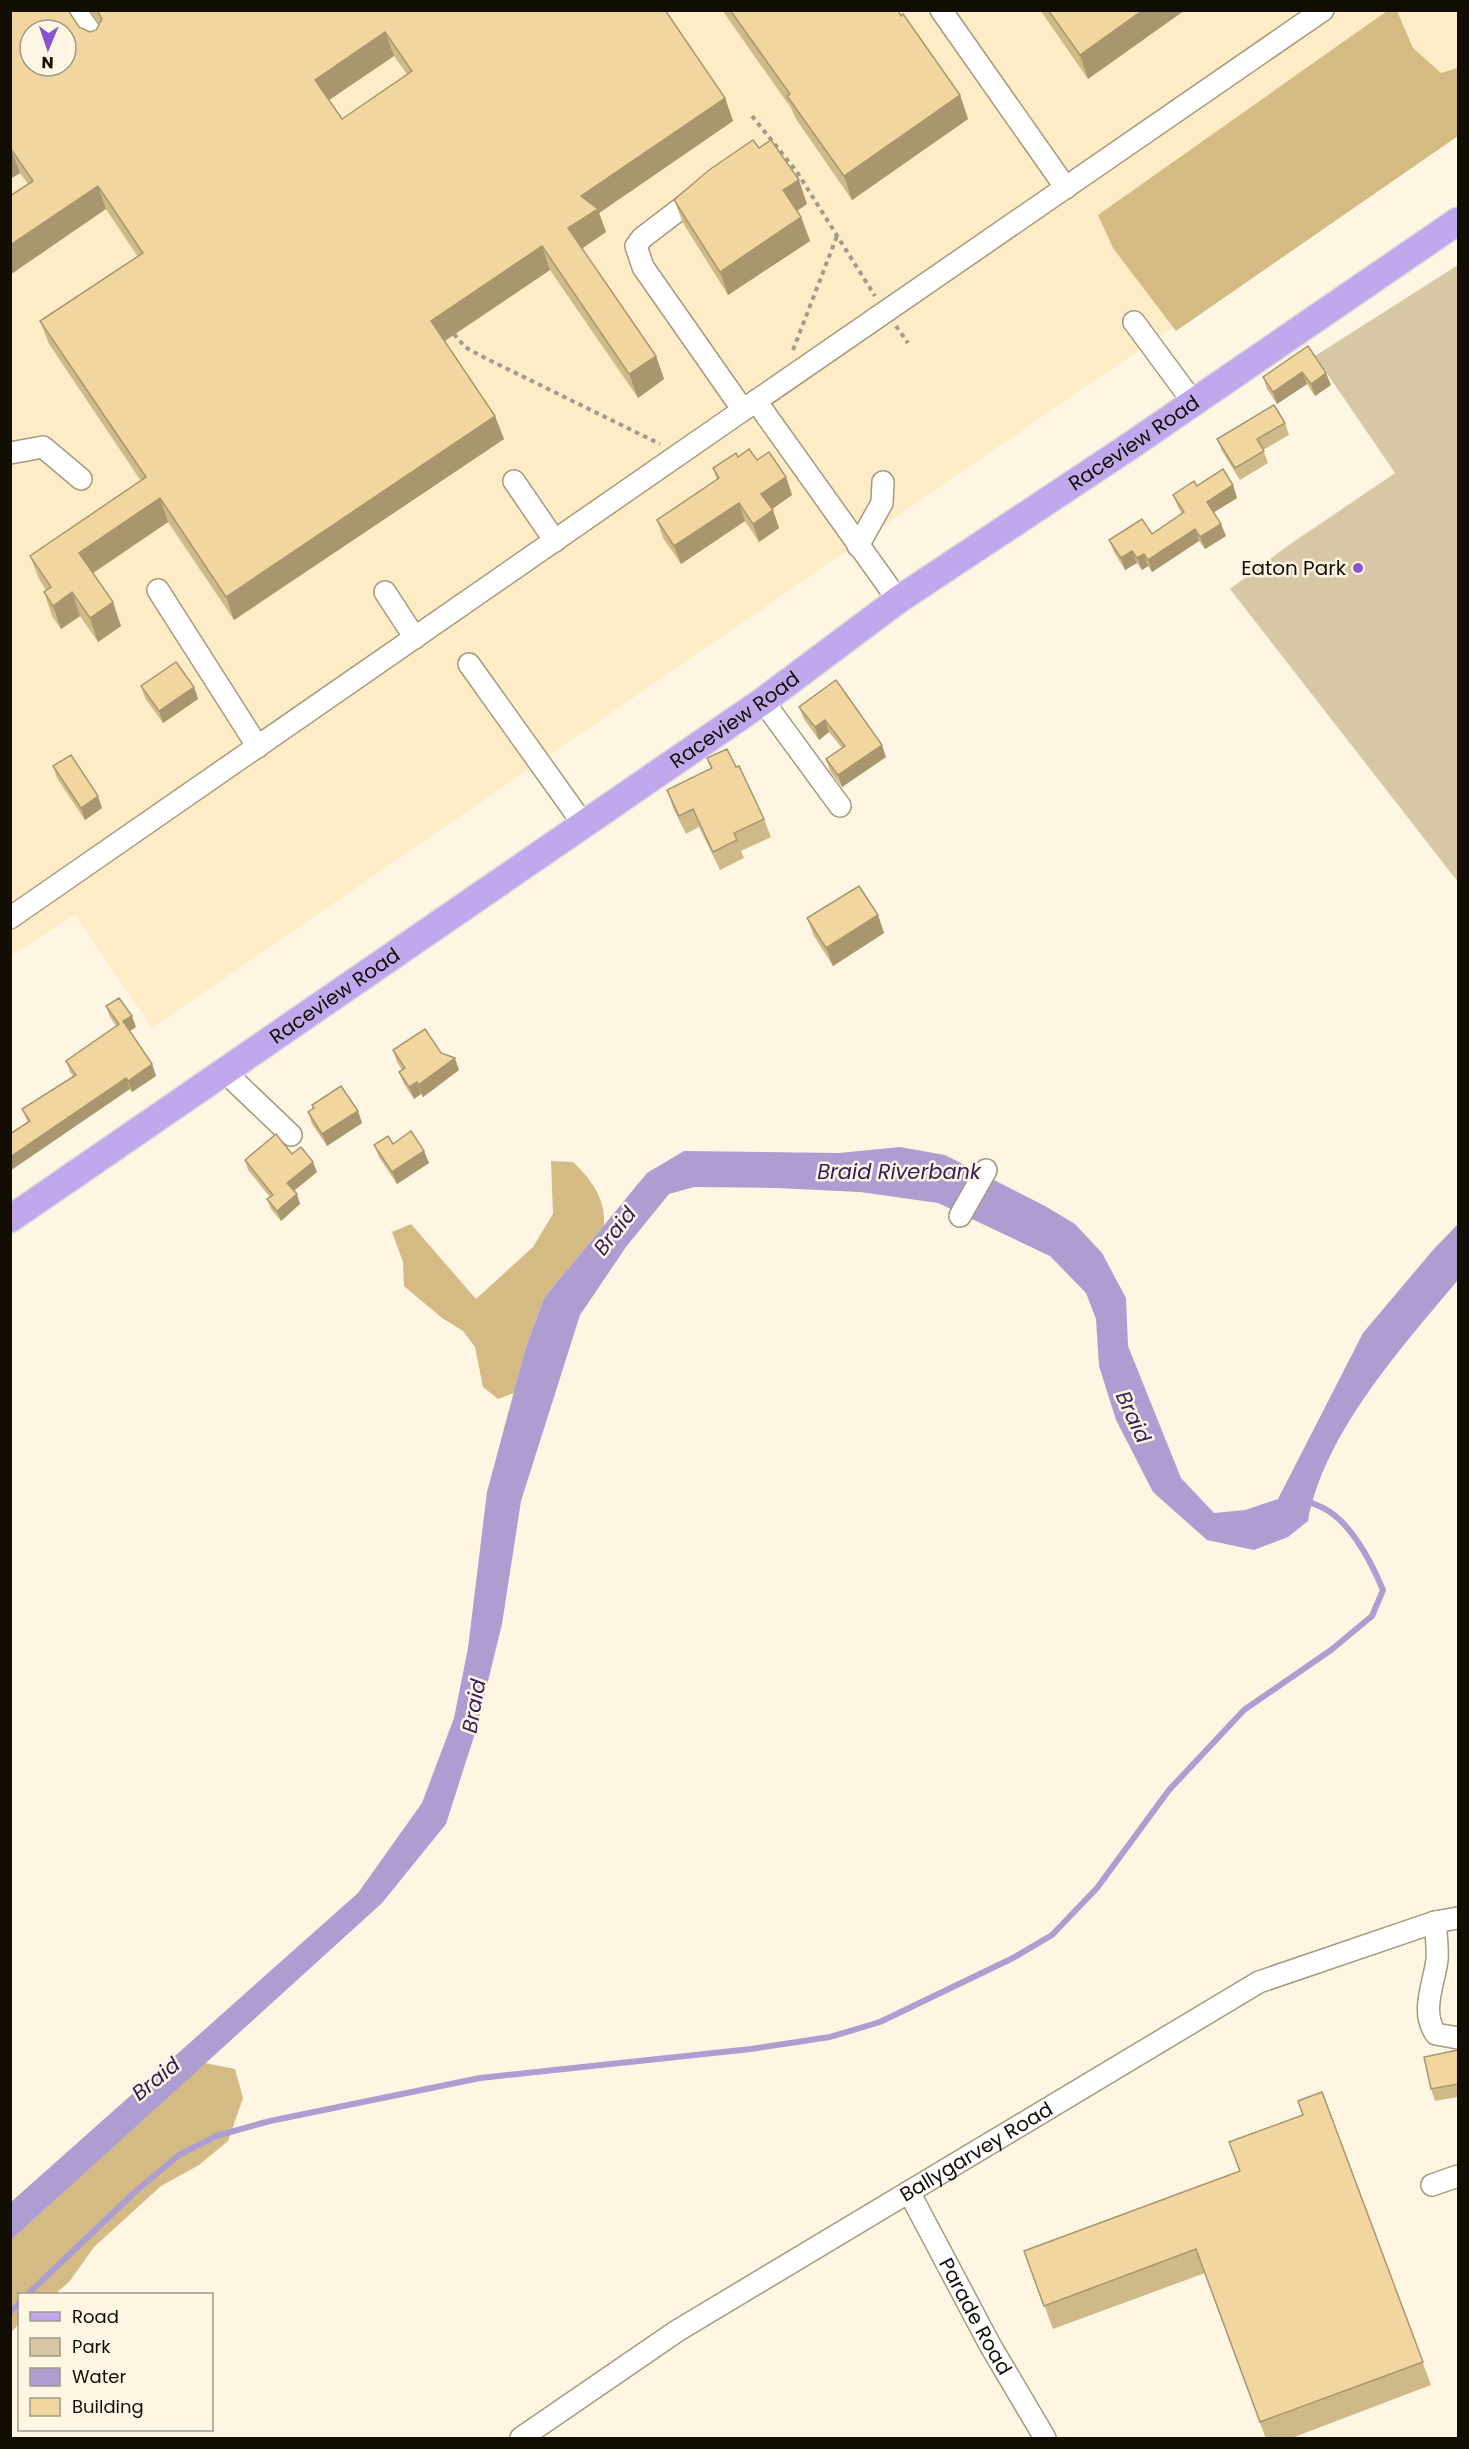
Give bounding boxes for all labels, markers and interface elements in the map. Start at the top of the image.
north arrow [18,18,78,78]
text: N [41,51,54,74]
street label: Raceview Road [1063,388,1205,497]
place label: Eaton Park [1241,554,1347,582]
marker: Eaton Park [1351,561,1365,575]
street label: Raceview Road [664,664,805,775]
street label: Raceview Road [264,941,405,1050]
water label: Braid Riverbank [817,1157,982,1186]
water label: Braid [586,1200,643,1261]
water label: Braid [1109,1386,1158,1448]
water label: Braid [455,1676,493,1735]
water label: Braid [125,2050,187,2107]
street label: Ballygarvey Road [894,2095,1058,2208]
street label: Parade Road [932,2253,1019,2380]
legend [18,2293,213,2431]
text: Road [72,2304,119,2329]
text: Park [72,2334,111,2359]
text: Water [72,2364,126,2389]
text: Building [72,2394,144,2419]

